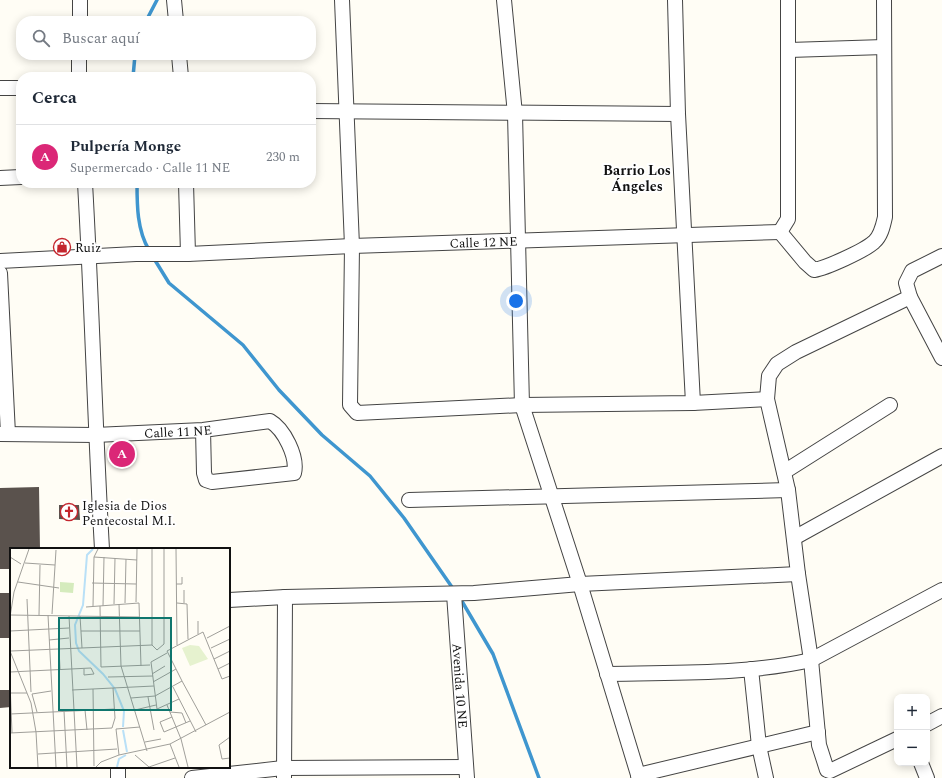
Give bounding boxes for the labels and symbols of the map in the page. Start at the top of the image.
district label: Barrio Los Ángeles [603,160,671,197]
street label: Calle 12 NE [449,232,518,254]
shop icon: Ruiz [52,237,72,257]
place label: Ruiz [75,238,101,258]
your location [506,291,526,311]
street label: Calle 11 NE [144,420,213,444]
pin: A [109,439,135,469]
place label: Iglesia de Dios Pentecostal M.I. [82,496,176,531]
church icon: Iglesia de Dios Pentecostal M.I. [59,502,79,522]
inset map [10,548,230,768]
street label: Avenida 10 NE [447,643,472,729]

